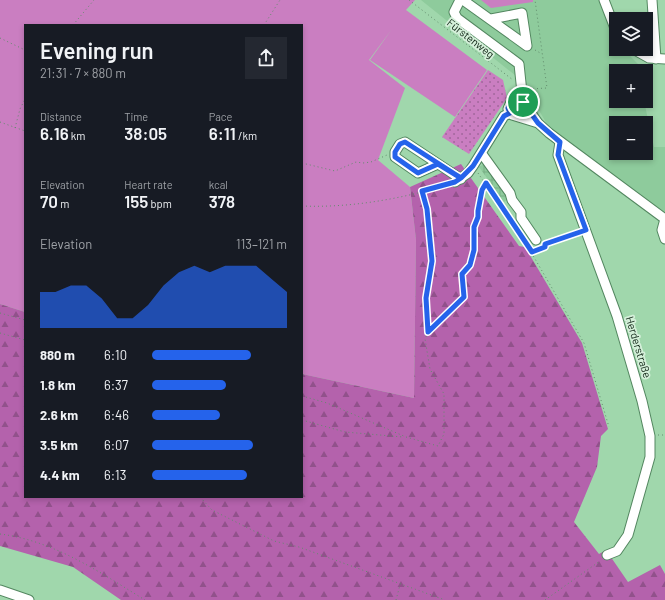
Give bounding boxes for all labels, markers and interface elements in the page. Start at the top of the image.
map controls [609,12,653,160]
button: layers [609,12,653,56]
street label: Fürstenweg [445,16,497,61]
text: Evening run [40,37,154,63]
button: share [245,37,287,79]
button: + [609,64,653,108]
text: 21:31 · 7 × 880 m [40,65,126,81]
pin [506,85,540,119]
icon: arrive [512,91,534,113]
text: Distance [40,110,82,123]
text: Time [124,110,148,123]
text: Pace [209,110,232,123]
button: − [609,116,653,160]
text: 6.16 [40,123,69,143]
text: 38:05 [124,123,167,143]
text: 6:11 [209,123,236,143]
text: km [69,129,85,142]
text: /km [236,129,257,142]
text: Elevation [40,178,84,191]
text: Heart rate [124,178,173,191]
text: kcal [209,178,228,191]
text: 70 [40,191,58,211]
text: 155 [124,191,148,211]
text: 378 [209,191,235,211]
text: m [58,197,69,210]
text: bpm [148,197,172,210]
text: Elevation [40,236,92,252]
text: 113–121 m [236,236,287,252]
street label: Herderstraße [623,315,655,379]
text: 880 m [40,347,75,363]
text: 6:10 [104,347,127,363]
text: 1.8 km [40,377,76,393]
text: 6:37 [104,377,128,393]
text: 2.6 km [40,407,78,423]
text: 6:46 [104,407,129,423]
text: 3.5 km [40,437,78,453]
text: 6:07 [104,437,129,453]
text: 4.4 km [40,467,80,483]
text: 6:13 [104,467,126,483]

